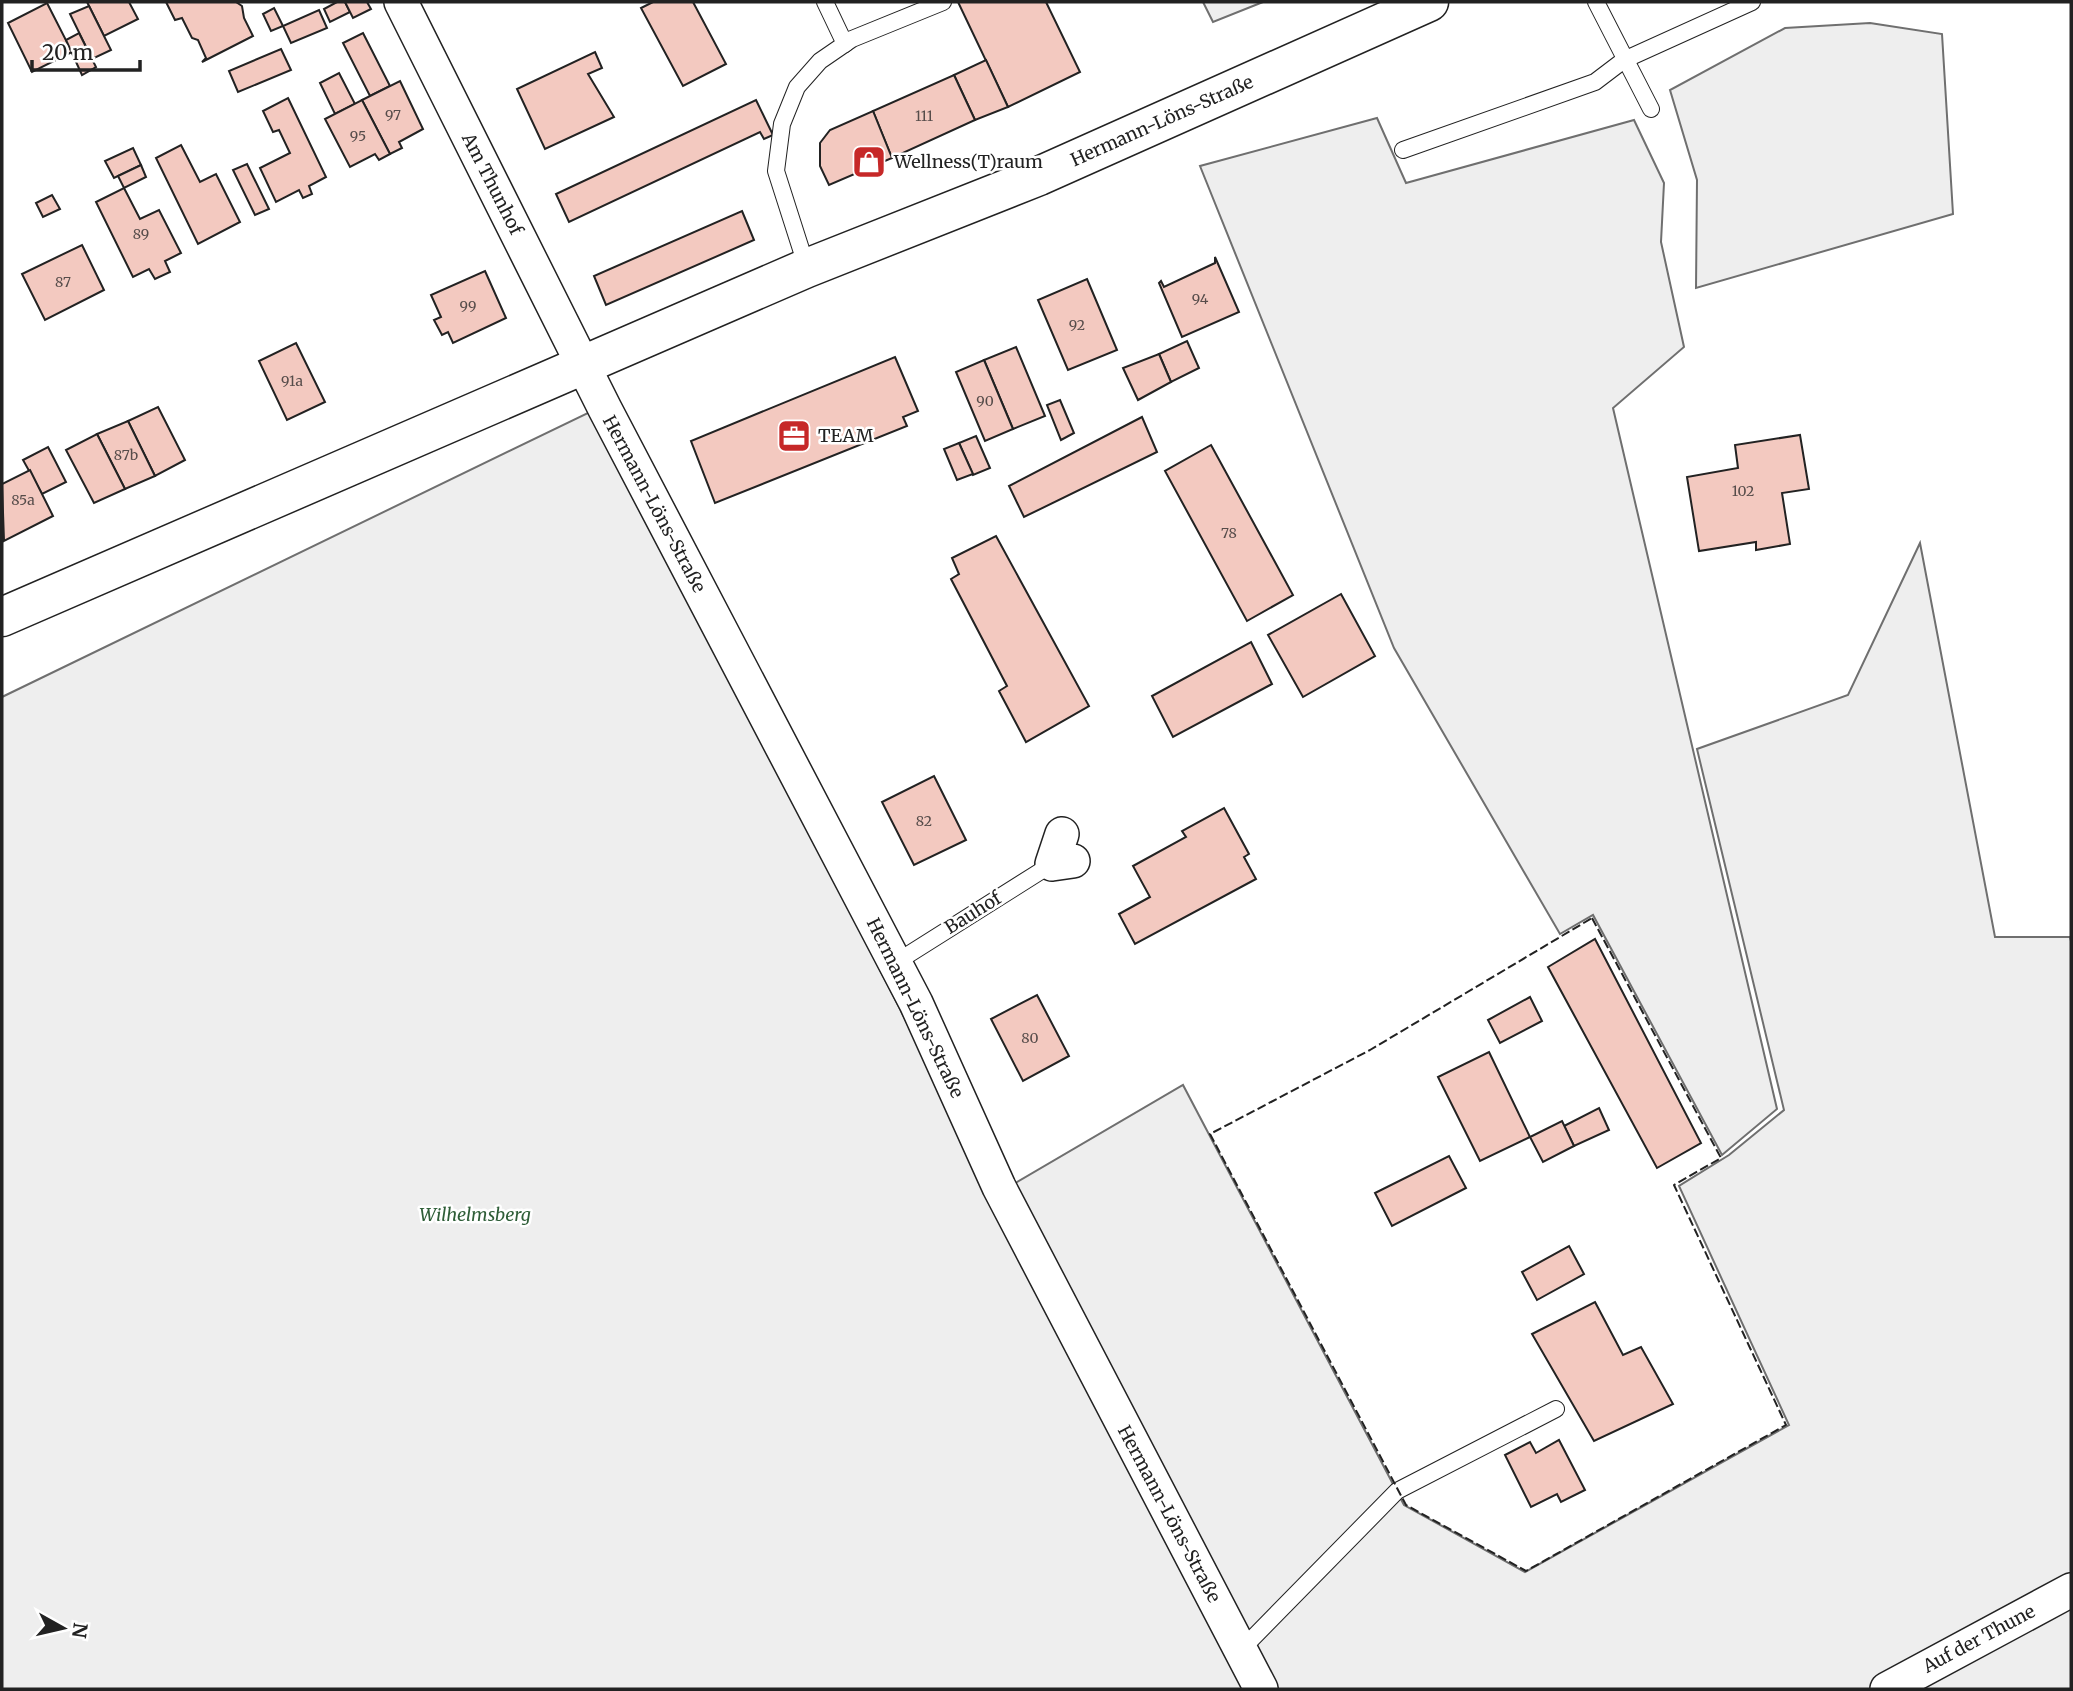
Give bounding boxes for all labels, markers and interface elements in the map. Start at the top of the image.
scale bar [32,28,140,72]
text: 20 m [42,39,94,66]
street label: Hermann-Löns-Straße [1067,70,1257,171]
house number: 97 [385,106,401,124]
house number: 111 [915,107,933,125]
house number: 95 [350,127,366,145]
street label: Am Thunhof [457,128,528,239]
shop icon: Wellness(T)raum [850,143,888,181]
place label: Wellness(T)raum [893,150,1043,173]
house number: 89 [133,225,149,243]
house number: 87 [55,273,71,291]
house number: 94 [1192,290,1209,308]
house number: 99 [460,297,476,315]
house number: 92 [1069,316,1085,334]
house number: 91a [281,372,303,390]
house number: 90 [976,392,994,410]
street label: Hermann-Löns-Straße [598,411,711,596]
office icon: TEAM [775,417,813,455]
place label: TEAM [818,424,874,447]
house number: 87b [114,446,138,464]
house number: 102 [1732,482,1754,500]
house number: 85a [11,491,35,509]
house number: 78 [1221,524,1237,542]
house number: 82 [916,812,932,830]
street label: Bauhof [940,886,1006,939]
street label: Hermann-Löns-Straße [862,914,969,1102]
house number: 80 [1021,1029,1039,1047]
park label: Wilhelmsberg [419,1203,531,1226]
street label: Hermann-Löns-Straße [1113,1421,1226,1606]
north arrow [28,1593,98,1663]
street label: Auf der Thune [1918,1599,2039,1678]
text: N [67,1621,93,1639]

